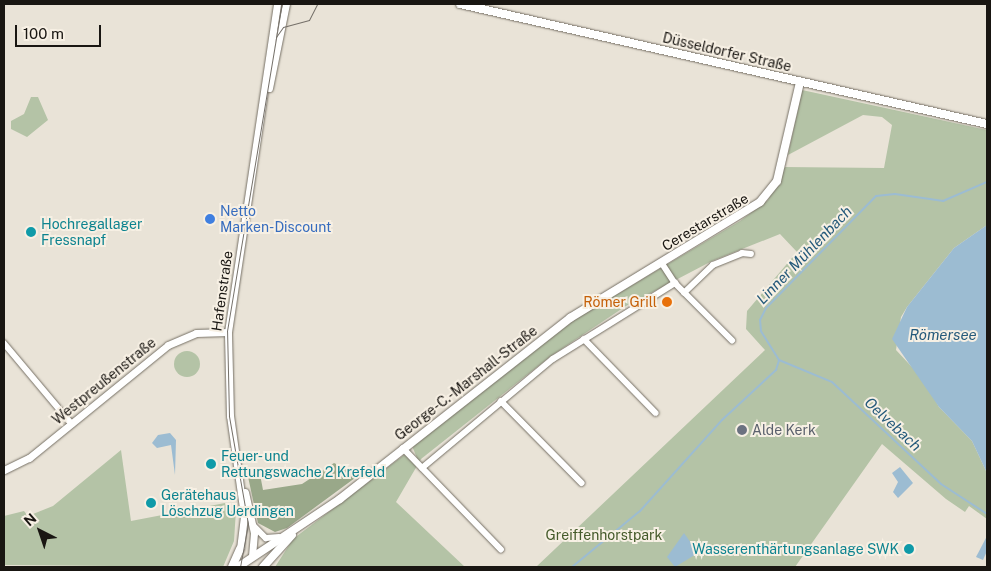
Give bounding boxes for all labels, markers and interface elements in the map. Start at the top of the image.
scale bar [18,15,104,47]
text: 100 m [23,25,64,42]
street label: Düsseldorfer Straße [661,29,793,75]
street label: Cerestarstraße [659,190,751,254]
water label: Linner Mühlenbach [753,202,855,308]
place label: Netto Marken-Discount [220,203,332,236]
marker: Netto Marken-Discount [204,213,216,225]
place label: Hochregallager Fressnapf [41,216,142,248]
marker: Hochregallager Fressnapf [25,226,37,238]
street label: Hafenstraße [208,250,236,332]
place label: Römer Grill [583,294,657,310]
marker: Römer Grill [661,296,673,308]
street label: George-C.-Marshall-Straße [391,322,541,444]
water label: Römersee [909,326,977,344]
street label: Westpreußenstraße [49,334,159,428]
water label: Oelvebach [861,393,925,455]
place label: Alde Kerk [752,422,816,438]
marker: Alde Kerk [736,424,748,436]
place label: Feuer- und Rettungswache 2 Krefeld [221,448,385,481]
marker: Feuer- und Rettungswache 2 Krefeld [205,458,217,470]
place label: Gerätehaus Löschzug Uerdingen [161,487,294,520]
marker: Gerätehaus Löschzug Uerdingen [145,497,157,509]
north arrow [15,506,65,556]
text: N [21,510,40,529]
park label: Greiffenhorstpark [546,527,662,543]
place label: Wasserenthärtungsanlage SWK [692,541,899,557]
marker: Wasserenthärtungsanlage SWK [903,543,915,555]

